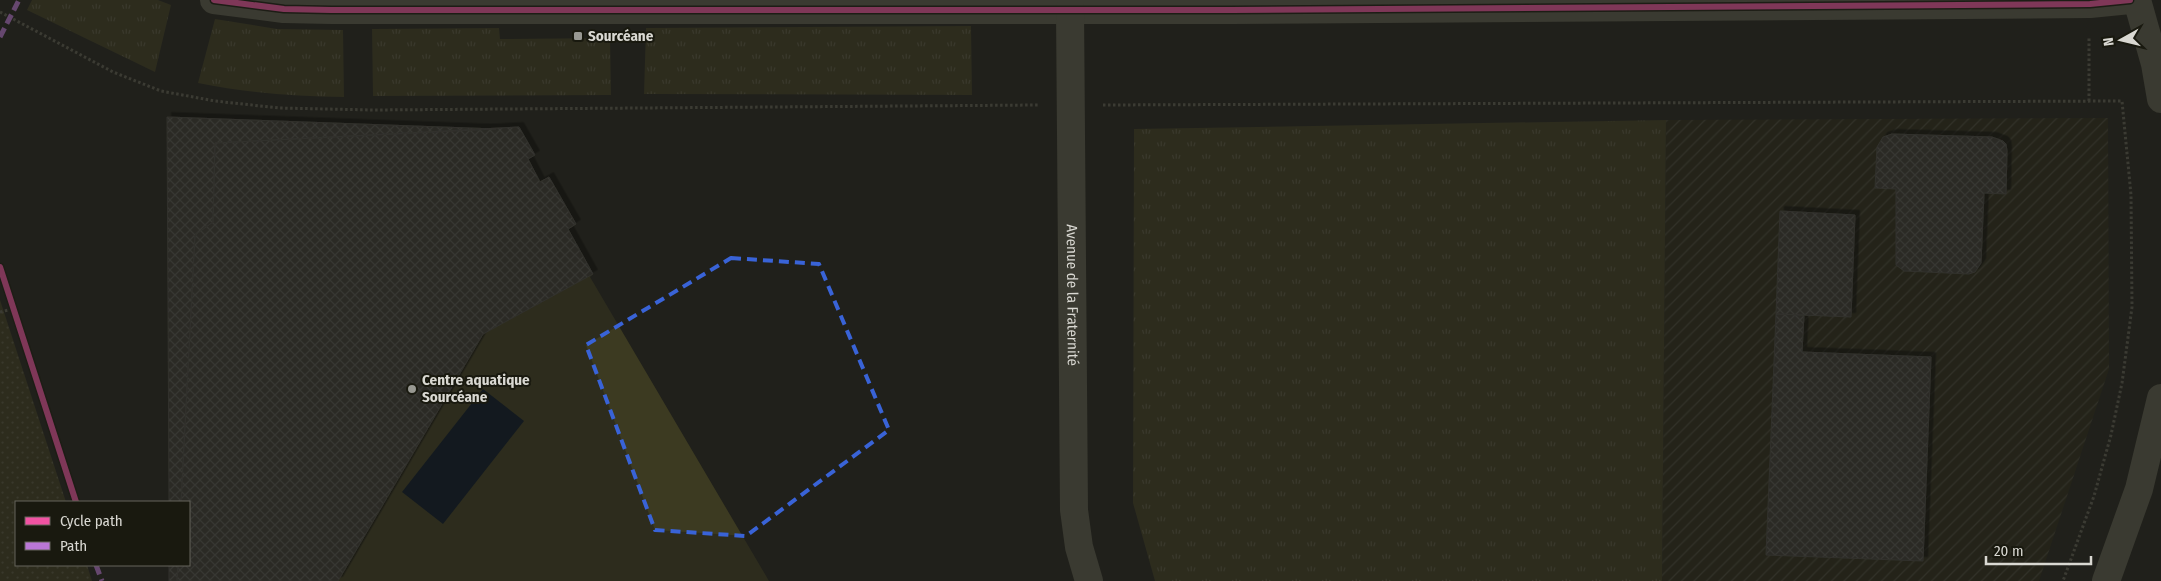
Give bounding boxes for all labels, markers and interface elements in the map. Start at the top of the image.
north arrow [2096,15,2146,65]
place label: Sourcéane [588,27,654,45]
marker: Sourcéane [572,30,584,42]
text: N [2100,36,2118,47]
street label: Avenue de la Fraternité [1063,224,1082,366]
place label: Centre aquatique Sourcéane [422,371,530,406]
marker: Centre aquatique Sourcéane [406,383,418,395]
legend [15,501,190,566]
text: Cycle path [60,512,123,530]
scale bar [1986,534,2091,566]
text: Path [60,537,87,555]
text: 20 m [1994,542,2024,560]

